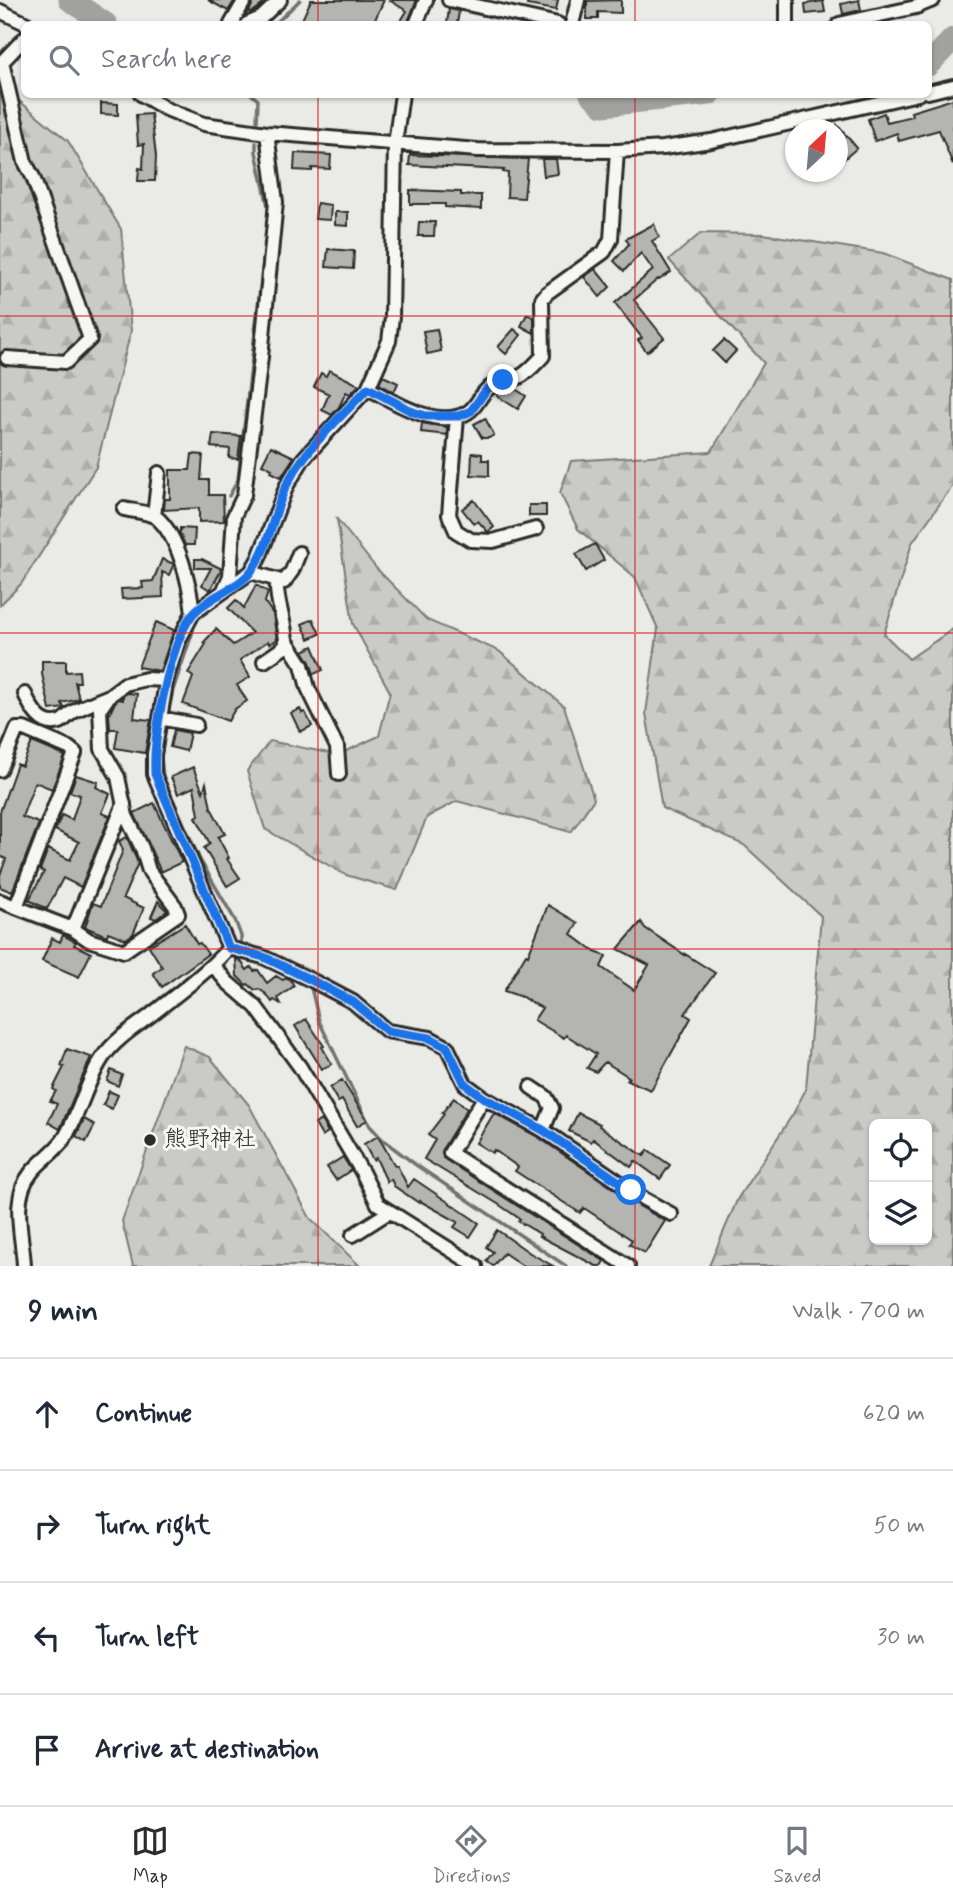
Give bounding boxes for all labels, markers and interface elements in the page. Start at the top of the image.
search box [21,21,932,98]
icon: search [45,41,83,79]
text: Search here [101,43,232,77]
north arrow [785,119,848,182]
route end [487,364,518,395]
map controls [869,1119,932,1245]
button: locate [869,1119,932,1182]
place label: 熊野神社 [164,1125,256,1155]
marker: 熊野神社 [142,1132,158,1148]
route start [615,1174,646,1205]
button: layers [869,1182,932,1245]
text: 9 min [28,1292,98,1331]
text: Walk · 700 m [792,1297,925,1327]
icon: ahead [28,1395,66,1433]
text: Continue [95,1397,192,1431]
text: 620 m [863,1399,925,1429]
icon: right [28,1507,66,1545]
text: Turn right [95,1509,211,1543]
text: 50 m [874,1511,925,1541]
icon: left [28,1619,66,1657]
text: Turn left [95,1621,199,1655]
text: 30 m [877,1623,925,1653]
icon: arrive [28,1731,66,1769]
text: Arrive at destination [95,1733,319,1767]
tab: Map [131,1822,169,1889]
tab: Directions [432,1822,511,1889]
tab: Saved [773,1822,821,1889]

